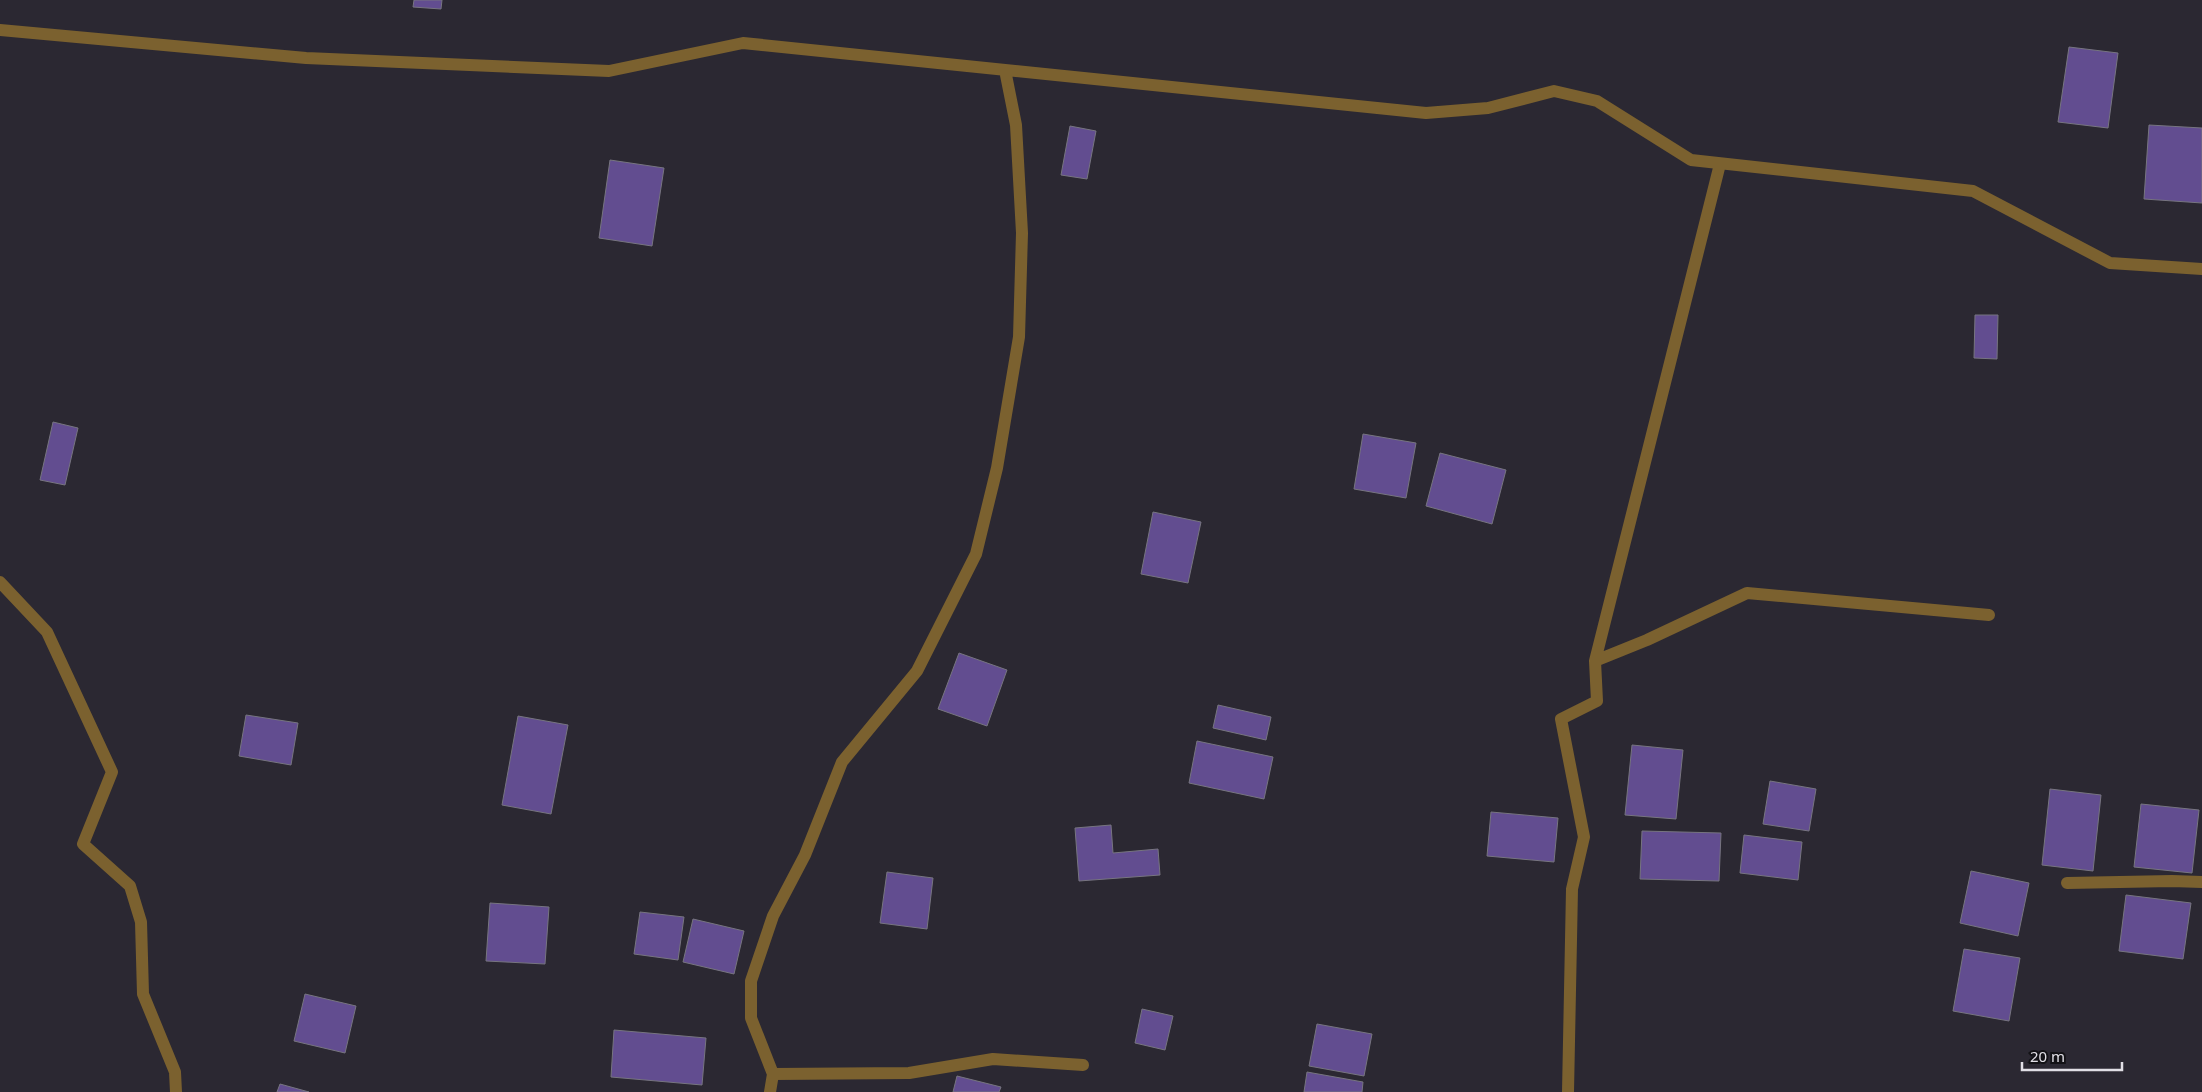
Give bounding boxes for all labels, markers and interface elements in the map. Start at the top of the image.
scale bar [2022,1040,2122,1072]
text: 20 m [2030,1046,2065,1066]

